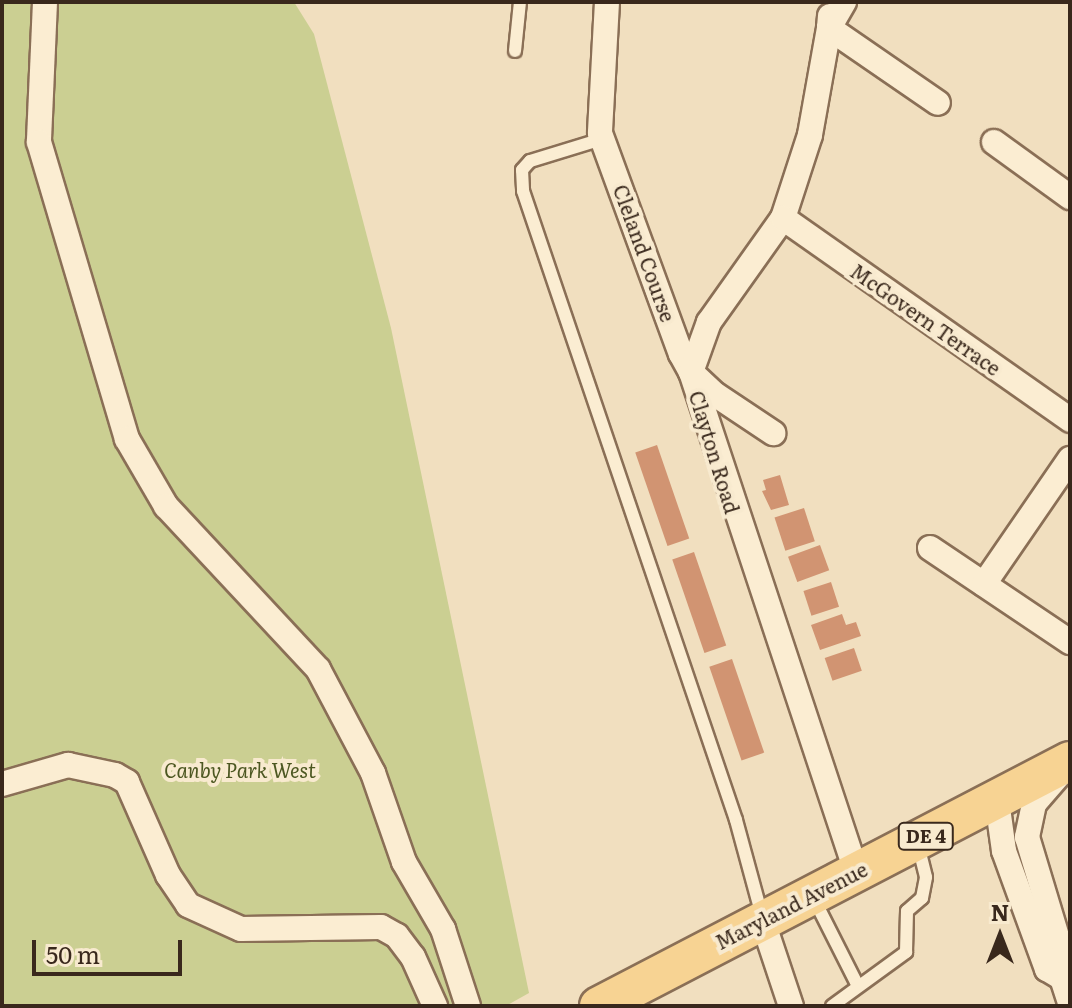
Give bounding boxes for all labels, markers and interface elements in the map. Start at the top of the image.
street label: Cleland Course [609,181,681,325]
street label: McGovern Terrace [846,258,1006,380]
street label: Clayton Road [685,388,745,516]
park label: Canby Park West [164,757,316,781]
road number: DE 4 [896,822,956,850]
street label: Maryland Avenue [711,856,871,954]
text: N [991,895,1009,928]
north arrow [960,896,1040,976]
scale bar [36,924,186,974]
text: 50 m [46,936,100,971]

